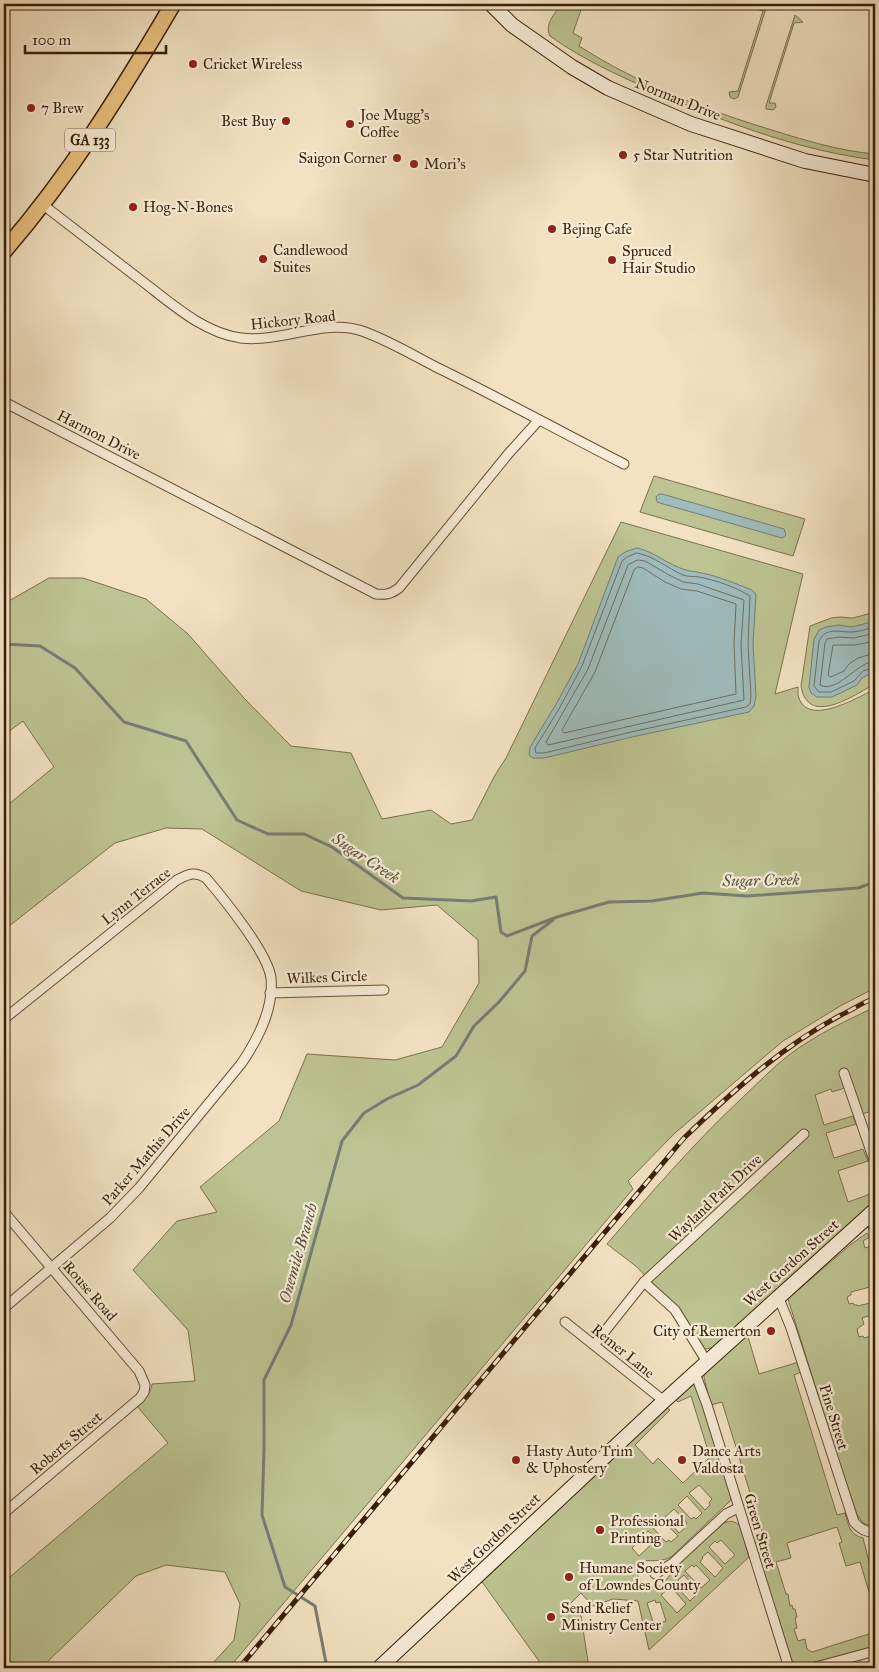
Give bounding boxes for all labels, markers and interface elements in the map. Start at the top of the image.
scale bar [25,22,166,54]
text: 100 m [32,31,72,49]
place label: Cricket Wireless [203,55,302,73]
marker: Cricket Wireless [187,58,199,70]
street label: Norman Drive [633,74,723,124]
place label: 7 Brew [41,99,84,117]
marker: 7 Brew [25,102,37,114]
place label: Joe Mugg's Coffee [358,106,429,141]
place label: Best Buy [221,112,277,130]
marker: Best Buy [280,115,292,127]
marker: Joe Mugg's Coffee [344,118,356,130]
road number: GA 133 [65,128,115,152]
place label: 5 Star Nutrition [633,146,733,164]
place label: Saigon Corner [298,149,387,167]
marker: 5 Star Nutrition [617,149,629,161]
marker: Saigon Corner [391,152,403,164]
place label: Mori's [424,155,466,173]
marker: Mori's [408,158,420,170]
place label: Hog-N-Bones [143,198,233,216]
marker: Hog-N-Bones [127,201,139,213]
place label: Bejing Cafe [562,220,632,238]
marker: Bejing Cafe [546,223,558,235]
place label: Candlewood Suites [273,241,349,276]
place label: Spruced Hair Studio [622,242,696,277]
marker: Candlewood Suites [257,253,269,265]
marker: Spruced Hair Studio [606,254,618,266]
street label: Hickory Road [249,307,337,333]
street label: Harmon Drive [54,406,144,464]
water label: Sugar Creek [328,828,403,887]
street label: Lynn Terrace [98,863,174,929]
water label: Sugar Creek [721,870,800,890]
street label: Wilkes Circle [286,967,368,987]
street label: Parker Mathis Drive [98,1103,194,1209]
street label: Wayland Park Drive [665,1150,765,1246]
water label: Onemile Branch [275,1201,321,1305]
street label: West Gordon Street [740,1215,843,1310]
street label: Rouse Road [59,1258,121,1325]
street label: Remer Lane [588,1320,658,1382]
place label: City of Remerton [653,1322,761,1340]
marker: City of Remerton [765,1325,777,1337]
street label: Pine Street [816,1382,853,1453]
street label: Roberts Street [26,1407,106,1478]
place label: Hasty Auto Trim & Uphostery [526,1442,633,1477]
place label: Dance Arts Valdosta [691,1442,761,1477]
marker: Hasty Auto Trim & Uphostery [510,1454,522,1466]
marker: Dance Arts Valdosta [676,1454,688,1466]
street label: West Gordon Street [444,1489,545,1587]
street label: Green Street [740,1491,780,1571]
place label: Professional Printing [610,1512,685,1547]
marker: Professional Printing [594,1524,606,1536]
place label: Humane Society of Lowndes County [579,1559,701,1594]
marker: Humane Society of Lowndes County [563,1571,575,1583]
place label: Send Relief Ministry Center [561,1599,662,1634]
marker: Send Relief Ministry Center [545,1611,557,1623]

